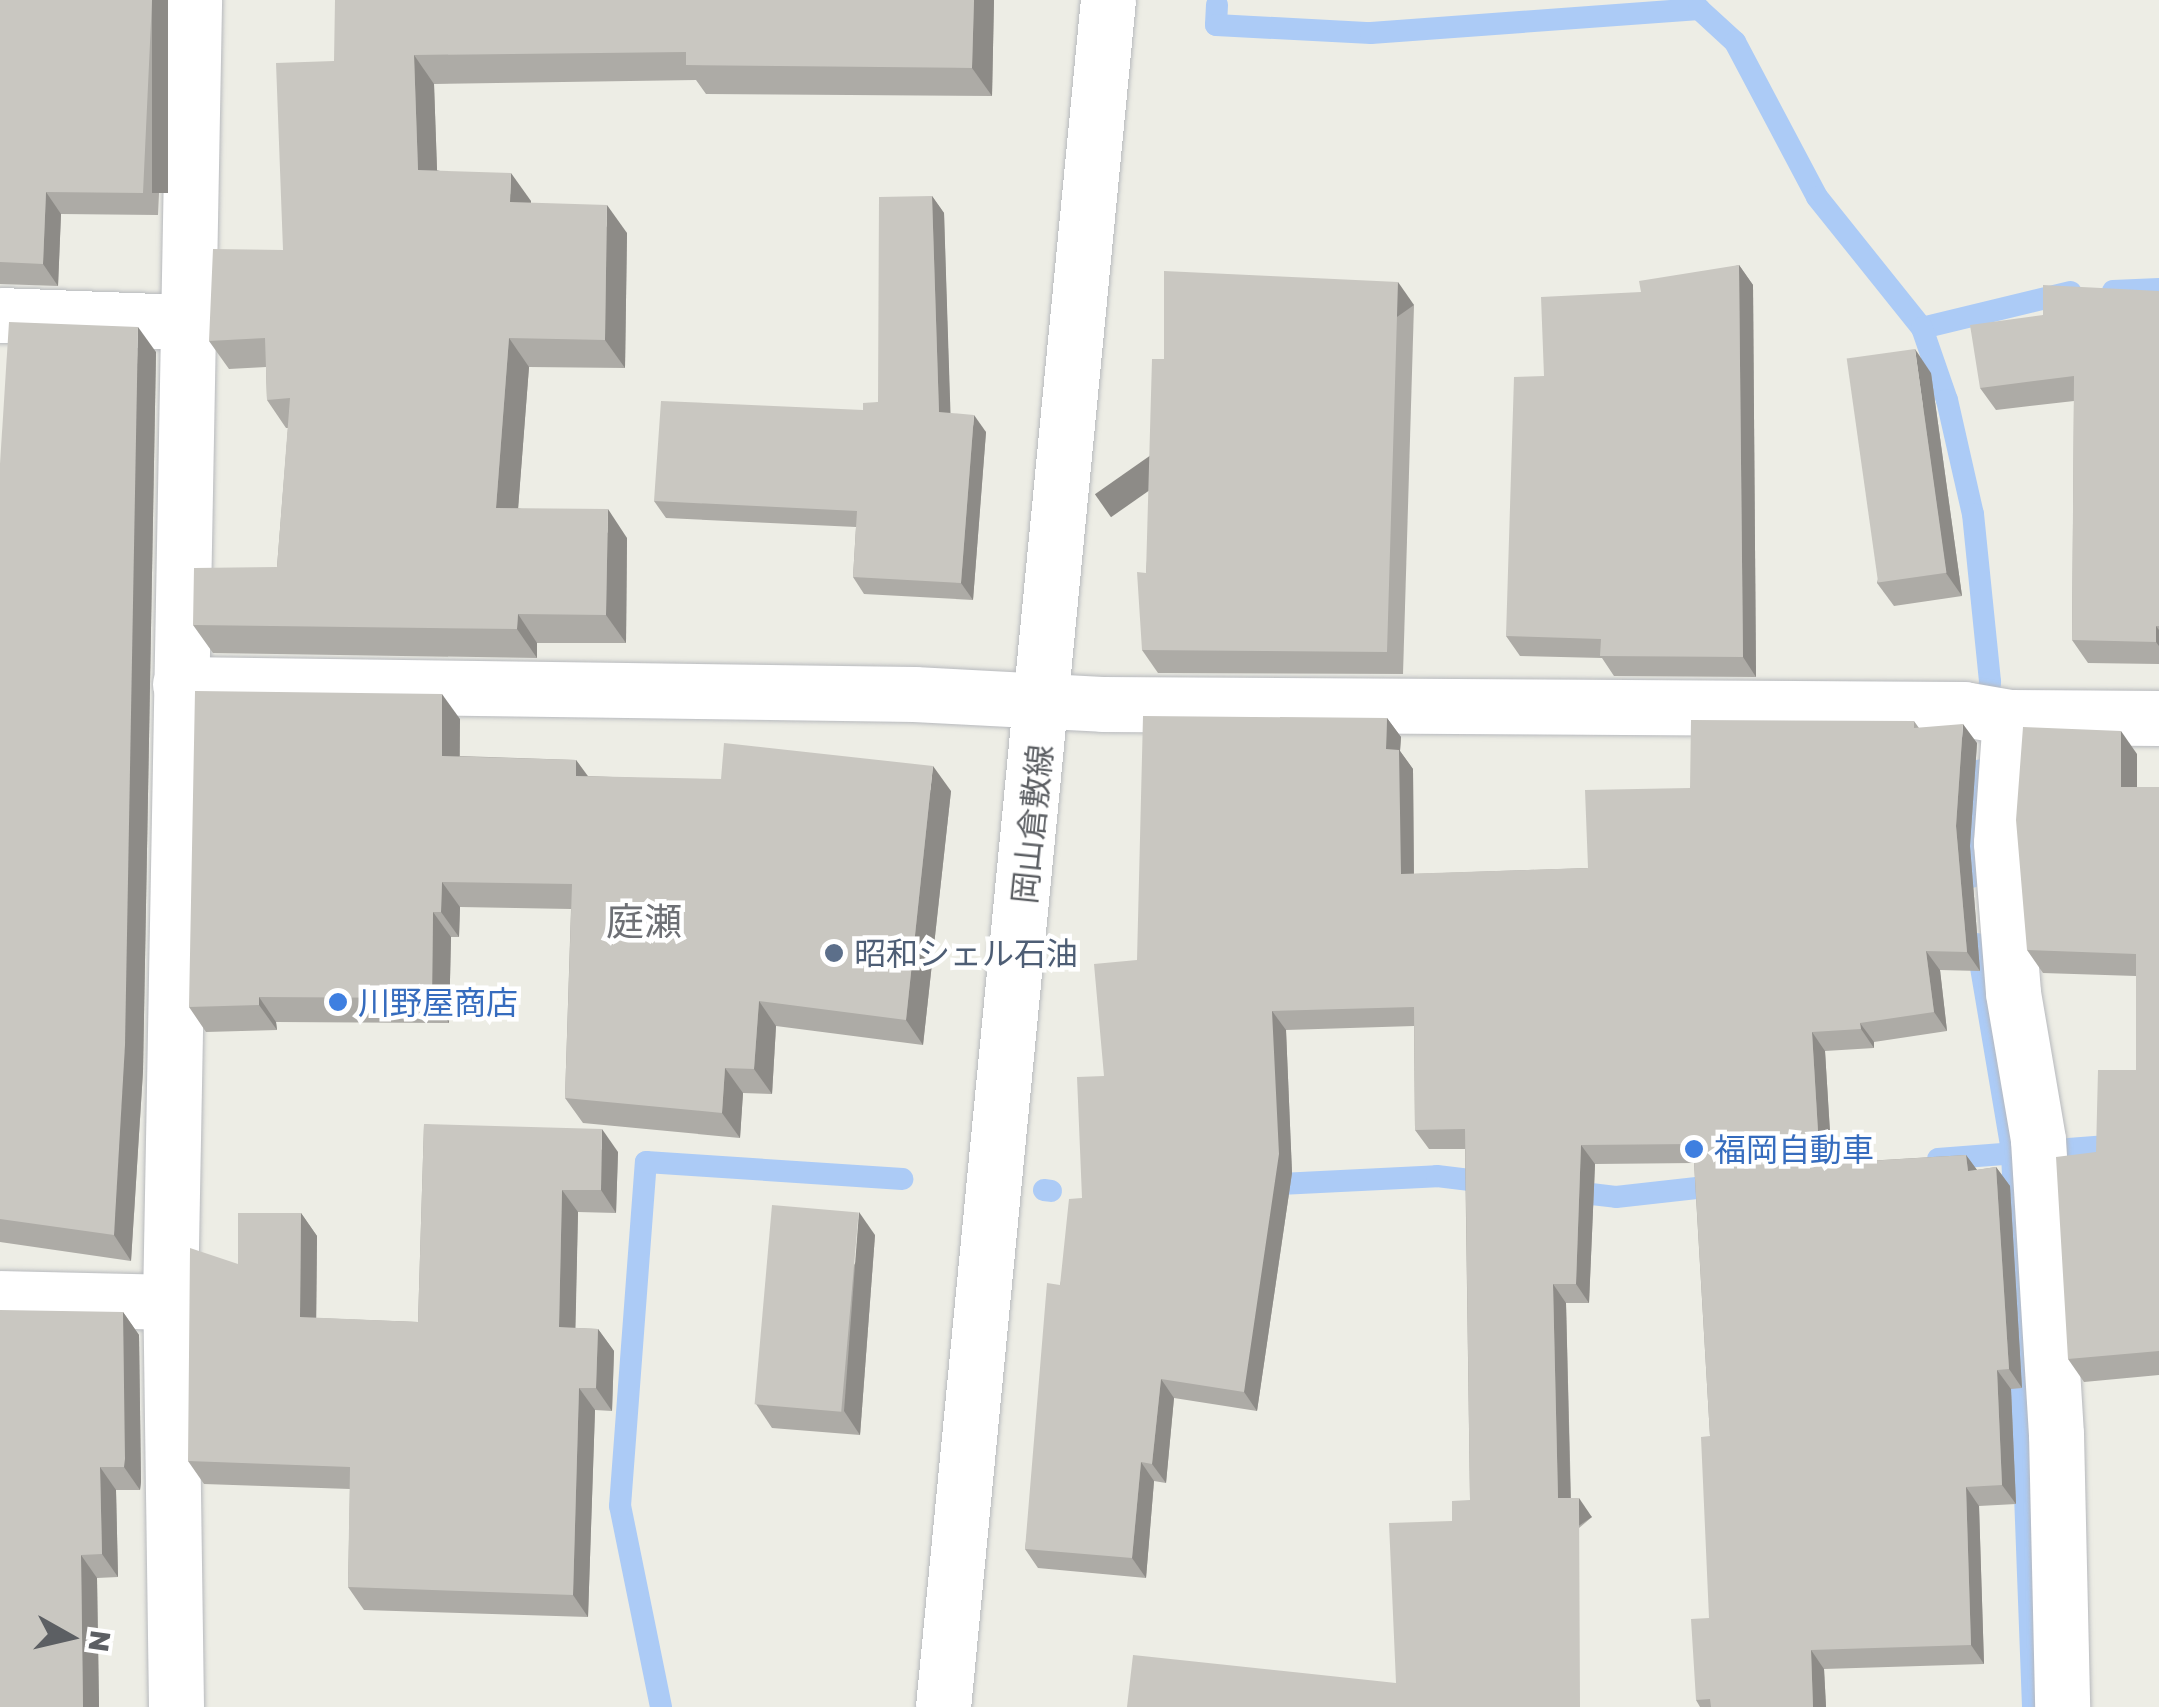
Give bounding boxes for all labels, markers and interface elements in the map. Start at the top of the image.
street label: 岡山倉敷線 [1005,742,1059,906]
district label: 庭瀬 [606,898,682,944]
place label: 昭和シェル石油 [854,934,1078,972]
marker: 昭和シェル石油 [823,942,845,964]
place label: 川野屋商店 [358,983,518,1021]
marker: 川野屋商店 [327,991,349,1013]
place label: 福岡自動車 [1714,1130,1874,1168]
marker: 福岡自動車 [1683,1138,1705,1160]
north arrow [20,1587,120,1687]
text: N [82,1628,118,1654]

